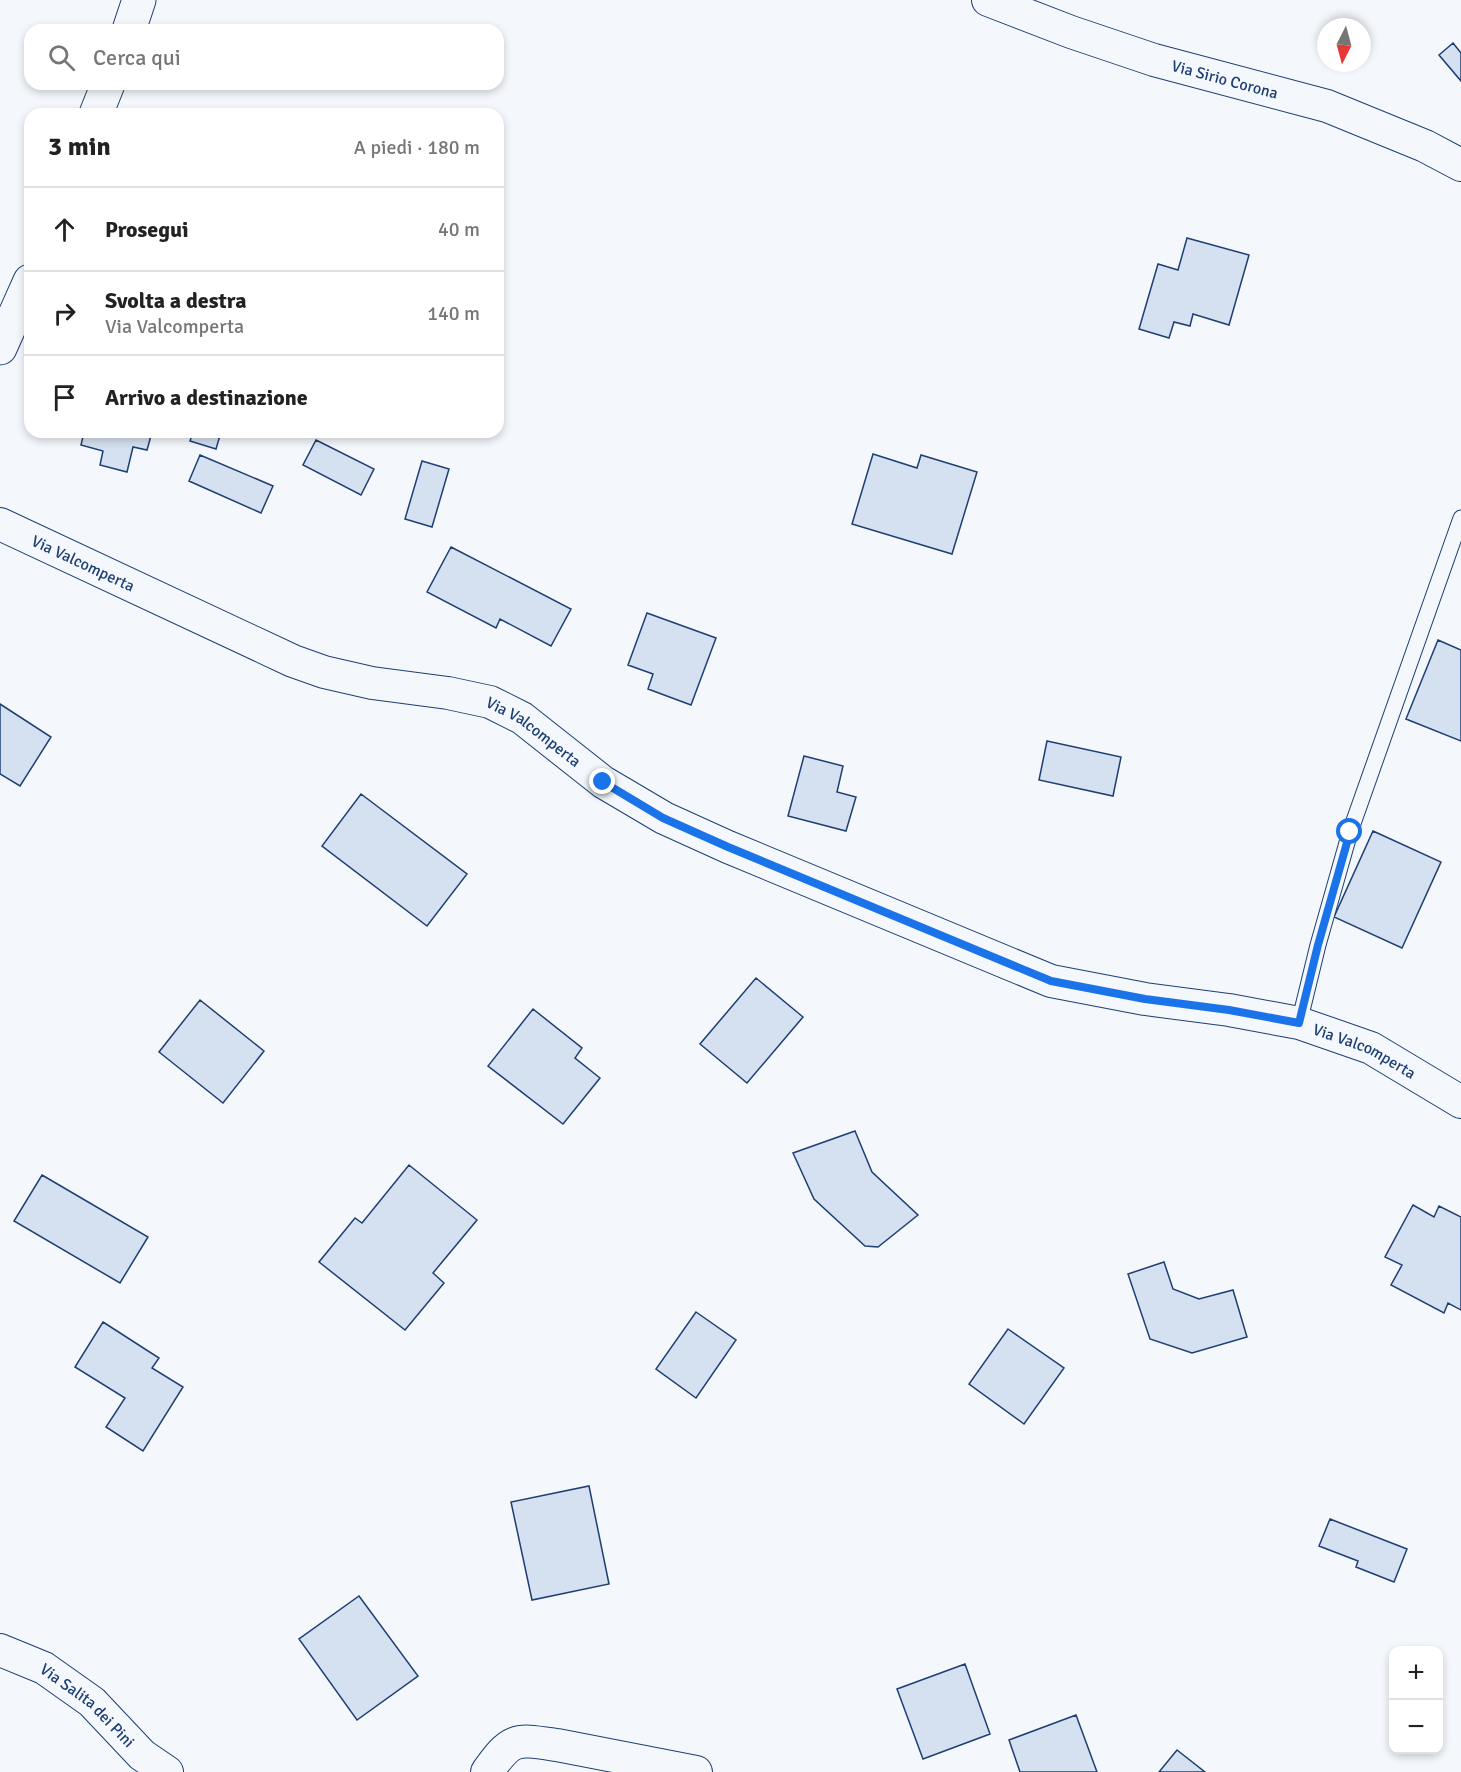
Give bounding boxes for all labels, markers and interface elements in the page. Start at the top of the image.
north arrow [1317,18,1371,72]
search box [24,24,504,90]
icon: search [45,41,78,74]
text: Cerca qui [93,44,181,71]
street label: Via Sirio Corona [1169,56,1280,104]
text: 3 min [48,131,111,163]
text: A piedi · 180 m [354,135,480,160]
icon: ahead [48,213,81,246]
text: Prosegui [105,216,189,243]
text: 40 m [438,217,480,242]
text: Svolta a destra [105,287,246,314]
icon: right [48,297,81,330]
text: 140 m [427,301,480,326]
text: Via Valcomperta [105,314,244,339]
icon: arrive [48,381,81,414]
text: Arrivo a destinazione [105,384,308,411]
street label: Via Valcomperta [28,531,138,597]
street label: Via Valcomperta [482,693,585,772]
route end [589,768,615,794]
route start [1336,818,1362,844]
street label: Via Valcomperta [1310,1020,1419,1084]
map controls [1389,1646,1443,1754]
button: + [1389,1646,1443,1700]
street label: Via Salita dei Pini [36,1659,139,1752]
button: − [1389,1700,1443,1754]

